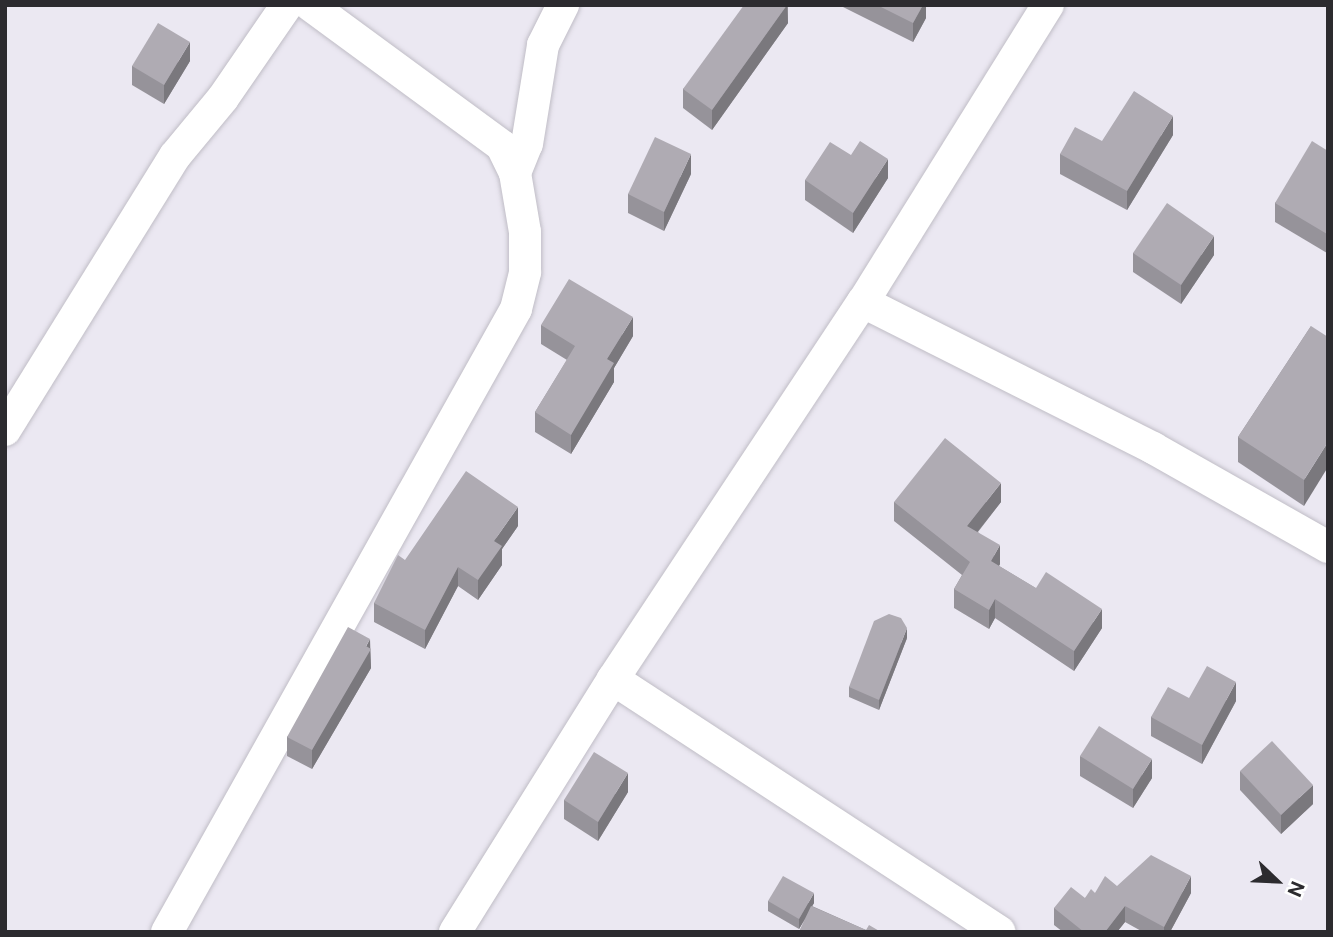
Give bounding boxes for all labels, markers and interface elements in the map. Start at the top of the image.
north arrow [1242,846,1312,916]
text: N [1283,878,1309,900]

